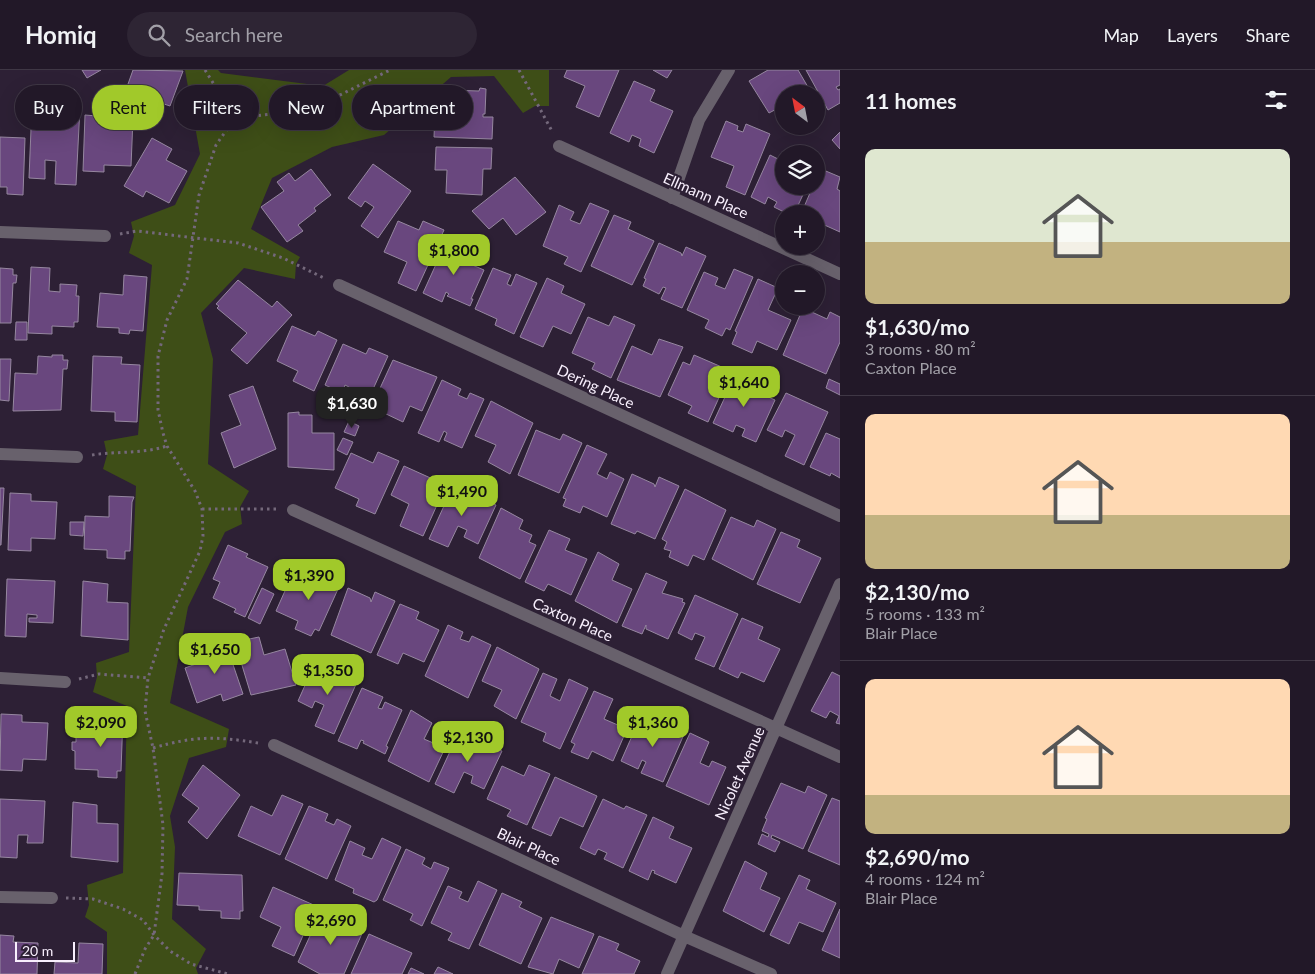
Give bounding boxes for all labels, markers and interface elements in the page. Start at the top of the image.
search box [127,12,477,57]
text: Homiq [25,20,97,49]
icon: search [145,21,173,49]
text: Search here [185,23,283,46]
text: Map [1103,24,1139,46]
text: Layers [1167,24,1218,46]
text: Share [1246,24,1290,46]
chip: Buy [15,85,82,130]
chip: Rent [92,85,164,130]
chip: Filters [174,85,259,130]
chip: New [269,85,342,130]
chip: Apartment [352,85,473,130]
north arrow [775,85,825,135]
map controls [775,85,825,315]
icon: filters [1262,86,1290,114]
text: 11 homes [865,88,956,113]
button: layers [775,145,825,195]
street label: Ellmann Place [661,168,751,222]
icon: home [1033,181,1123,271]
button: + [775,205,825,255]
pin: $1,800 [413,234,495,276]
text: $1,800 [429,240,479,259]
button: − [775,265,825,315]
text: $1,630/mo [865,314,970,339]
text: 3 rooms · 80 m² [865,339,976,358]
text: Caxton Place [865,358,957,377]
street label: Dering Place [554,360,638,412]
pin: $1,640 [703,366,785,408]
text: $1,640 [719,372,769,391]
pin: $1,630 [311,386,393,429]
text: $1,630 [327,393,377,412]
icon: home [1033,447,1123,537]
pin: $1,490 [421,474,503,517]
text: $1,490 [437,481,487,500]
pin: $1,390 [268,558,350,601]
text: $1,390 [284,565,334,584]
text: $2,130/mo [865,579,970,604]
street label: Caxton Place [530,593,616,645]
text: 5 rooms · 133 m² [865,604,985,623]
text: Blair Place [865,623,938,642]
pin: $1,650 [174,632,256,675]
text: $1,650 [190,639,240,658]
pin: $1,350 [287,654,369,696]
text: $1,350 [303,660,353,679]
pin: $2,090 [60,706,142,748]
pin: $1,360 [612,706,694,748]
text: $2,090 [76,712,126,731]
text: $1,360 [628,712,678,731]
icon: home [1033,712,1123,802]
pin: $2,130 [427,720,509,763]
street label: Nicolet Avenue [710,723,768,822]
text: $2,130 [443,727,493,746]
street label: Blair Place [494,823,564,869]
text: $2,690/mo [865,844,970,869]
text: 4 rooms · 124 m² [865,869,985,888]
text: Blair Place [865,888,938,907]
pin: $2,690 [290,904,372,946]
text: $2,690 [306,910,356,929]
scale bar [15,939,75,962]
text: 20 m [22,942,53,959]

